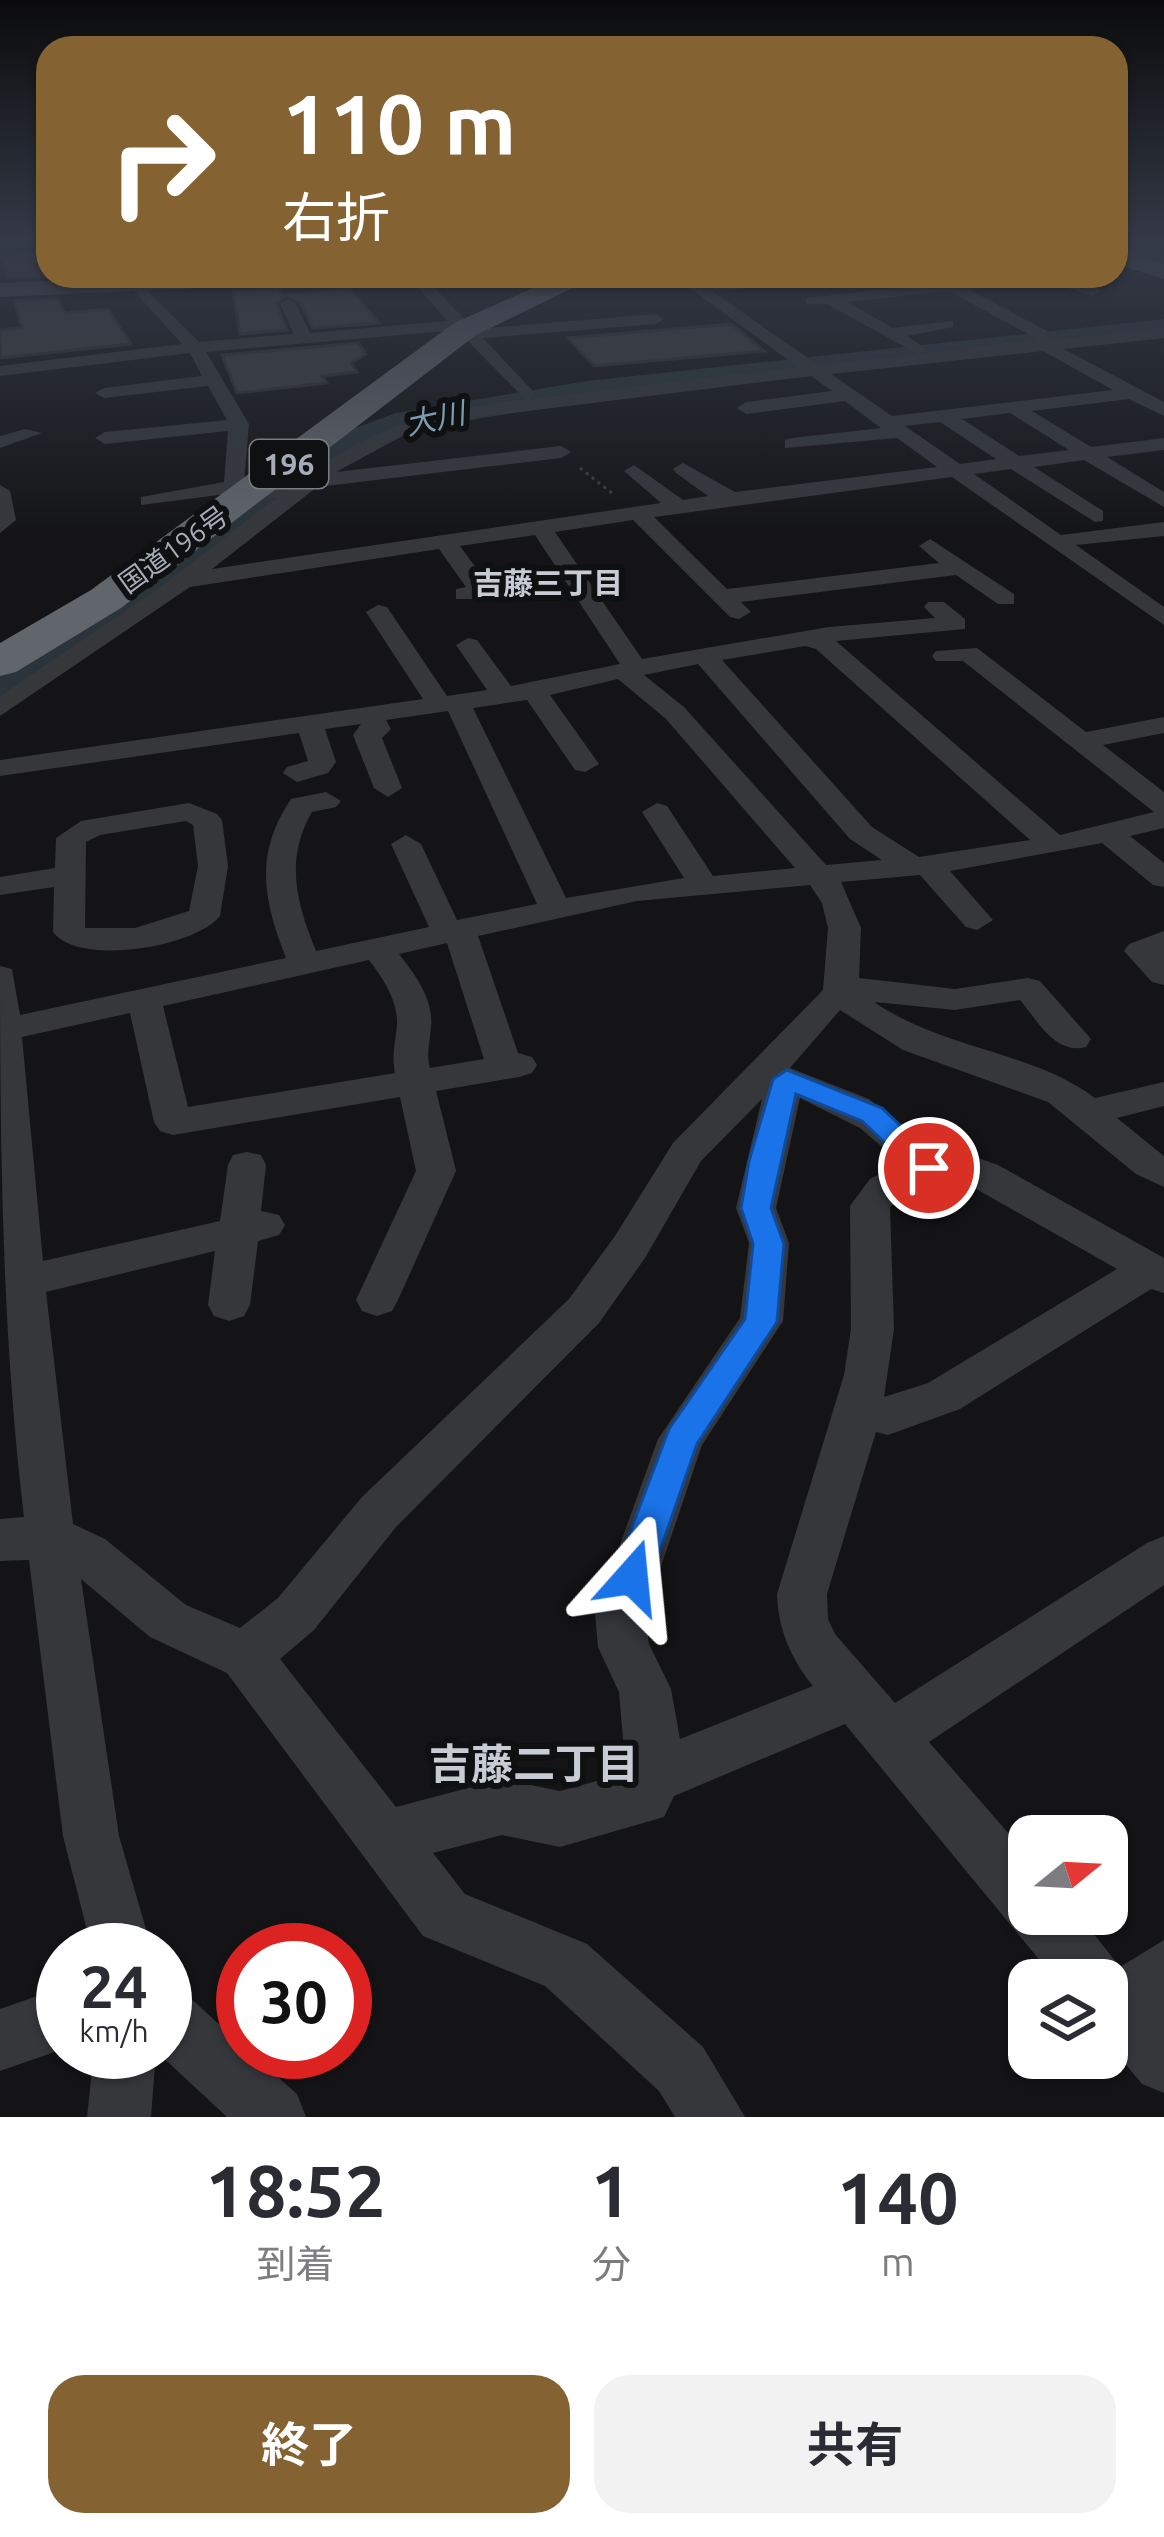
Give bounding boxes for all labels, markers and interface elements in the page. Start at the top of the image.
text: 110 m [282,76,516,170]
icon: right [84,84,240,240]
text: 右折 [282,187,390,247]
water label: 大川 [402,395,471,441]
road number: 196 [250,440,328,488]
street label: 国道196号 [113,500,233,598]
district label: 吉藤三丁目 [473,566,623,600]
pin [878,1117,980,1219]
icon: arrive [896,1135,962,1201]
position arrow [569,1514,695,1640]
district label: 吉藤二丁目 [429,1740,639,1787]
north arrow [1008,1815,1128,1935]
map controls [1008,1815,1128,2079]
speed limit sign: 30 [216,1923,372,2079]
text: 24 [80,1952,148,2019]
button: layers [1008,1959,1128,2079]
text: km/h [79,2014,149,2048]
text: 18:52 [205,2150,386,2231]
text: 1 [591,2150,631,2231]
text: 140 [837,2157,959,2238]
text: m [881,2240,915,2283]
text: 到着 [256,2242,334,2285]
text: 分 [592,2242,631,2285]
button: 終了 [48,2375,570,2513]
button: 共有 [594,2375,1116,2513]

